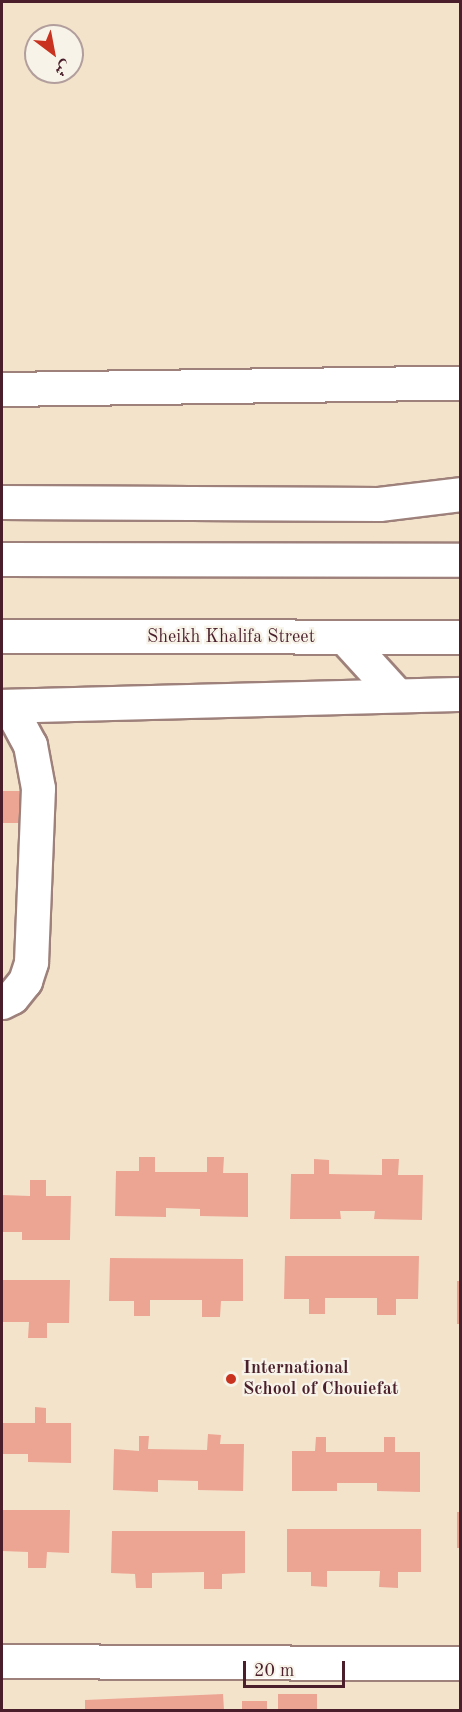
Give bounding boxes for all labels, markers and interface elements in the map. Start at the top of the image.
north arrow [24,24,84,84]
text: ش [52,57,73,79]
street label: Sheikh Khalifa Street [147,626,315,648]
place label: International School of Chouiefat [243,1358,399,1400]
marker: International School of Chouiefat [224,1372,238,1386]
scale bar [246,1649,348,1687]
text: 20 m [254,1662,294,1680]

